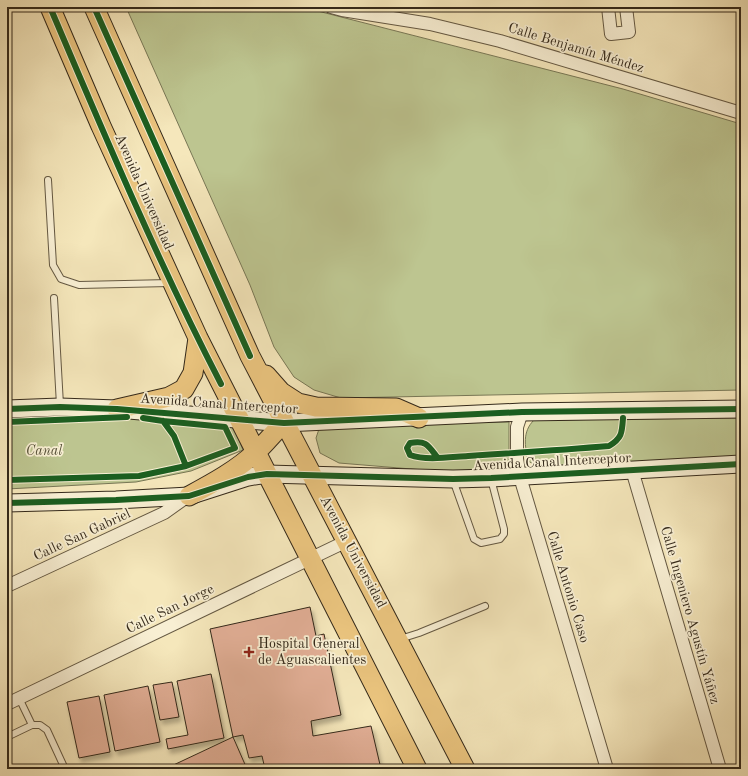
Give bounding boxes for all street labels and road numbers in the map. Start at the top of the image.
street label: Calle Benjamín Méndez [506,21,646,75]
street label: Avenida Universidad [112,132,176,252]
street label: Avenida Canal Interceptor [139,391,299,417]
street label: Avenida Canal Interceptor [473,451,632,473]
street label: Avenida Universidad [317,494,389,610]
street label: Calle San Gabriel [31,506,133,564]
street label: Calle Ingeniero Agustín Yáñez [658,525,722,705]
street label: Calle Antonio Caso [544,530,592,644]
street label: Calle San Jorge [124,582,216,636]

